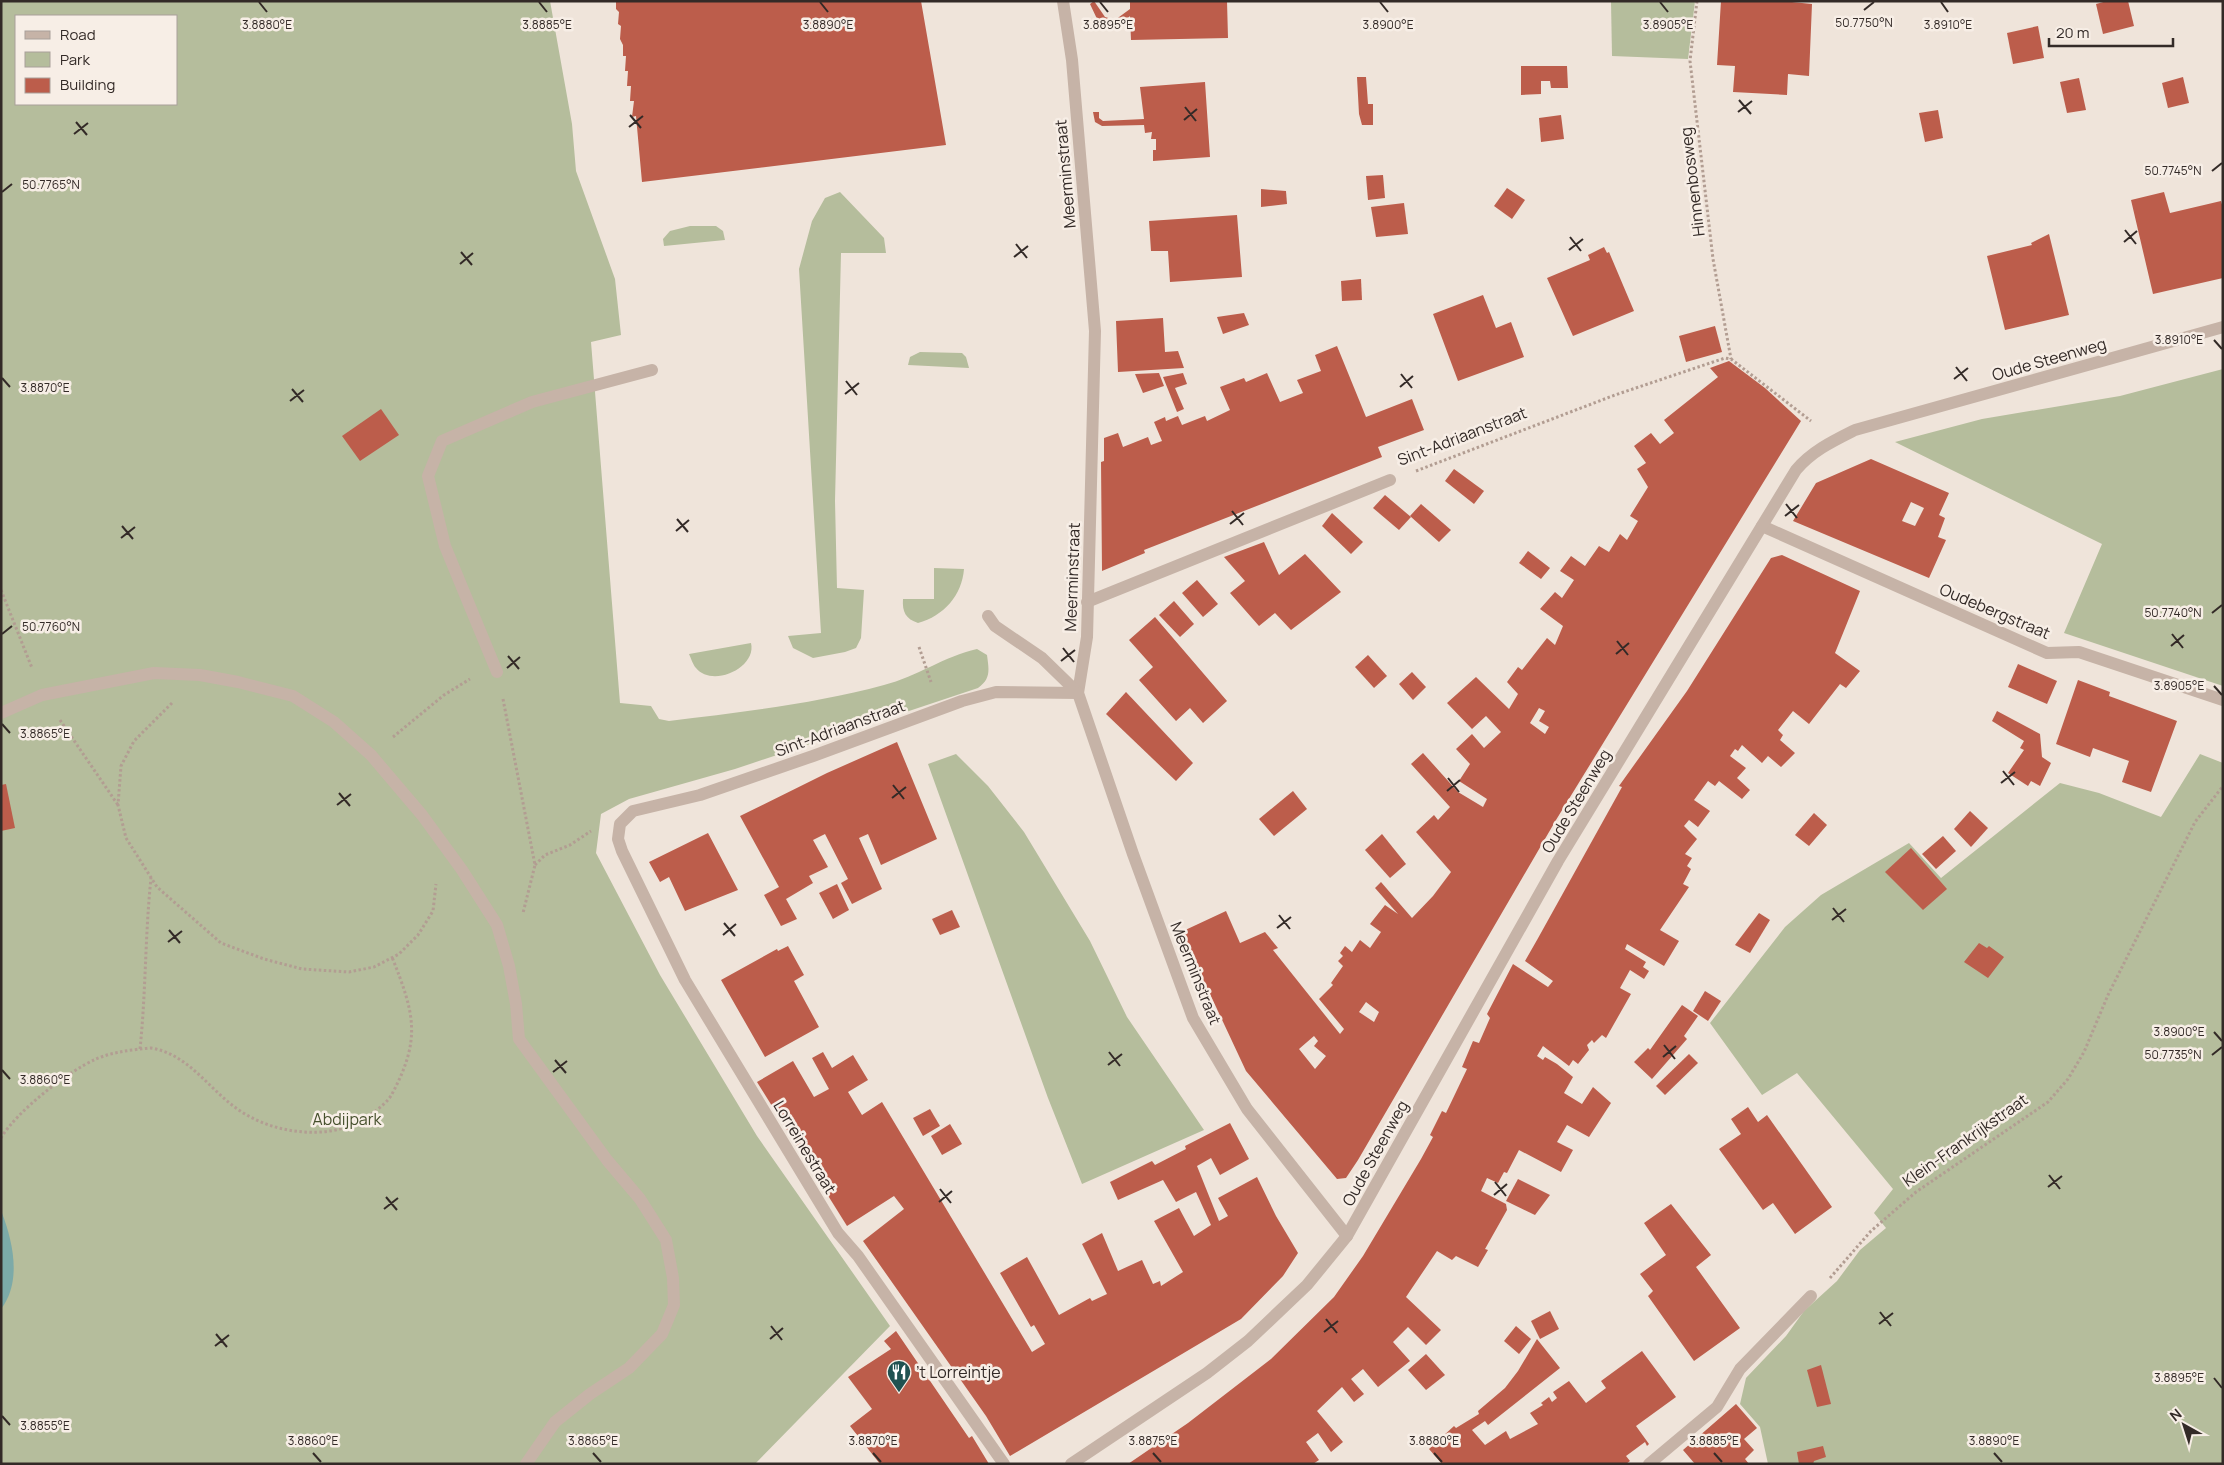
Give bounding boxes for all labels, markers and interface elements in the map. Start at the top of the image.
text: 50.7750°N [1835,14,1893,31]
legend [15,15,178,105]
scale bar [2049,15,2173,47]
text: 3.8880°E [242,16,292,33]
text: 3.8885°E [522,16,572,33]
text: 3.8890°E [803,16,853,33]
text: 3.8895°E [1083,16,1133,33]
text: 3.8900°E [1363,16,1414,33]
text: 3.8905°E [1643,16,1693,33]
text: 3.8910°E [1924,16,1972,33]
text: 20 m [2056,22,2089,43]
text: Road [60,24,96,45]
text: Park [60,49,90,70]
text: Building [60,74,115,95]
street label: Meerminstraat [1049,119,1081,229]
street label: Hinnenbosweg [1674,126,1710,238]
text: 50.7745°N [2145,162,2201,179]
text: 50.7765°N [22,176,80,193]
text: 3.8910°E [2155,331,2203,348]
street label: Oude Steenweg [1989,332,2109,386]
text: 3.8870°E [20,379,70,396]
street label: Sint-Adriaanstraat [1394,401,1530,471]
street label: Meerminstraat [1059,522,1085,632]
street label: Oudebergstraat [1936,578,2054,644]
text: 50.7740°N [2144,604,2202,621]
text: 50.7760°N [22,618,80,635]
text: 3.8905°E [2154,677,2204,694]
street label: Sint-Adriaanstraat [772,694,908,762]
text: 3.8865°E [20,725,70,742]
street label: Oude Steenweg [1536,745,1616,857]
street label: Meerminstraat [1165,918,1227,1028]
text: 3.8900°E [2154,1023,2205,1040]
text: 50.7735°N [2145,1046,2201,1063]
text: 3.8860°E [20,1071,70,1088]
street label: Klein-Frankrijkstraat [1898,1089,2032,1191]
street label: Lorreinestraat [768,1096,842,1198]
street label: Oude Steenweg [1337,1096,1413,1210]
park label: Abdijpark [313,1108,383,1130]
restaurant icon: ’t Lorreintje [886,1359,912,1393]
place label: ’t Lorreintje [916,1361,1001,1383]
text: 3.8895°E [2154,1369,2204,1386]
north arrow [2159,1400,2209,1450]
text: N [2166,1404,2185,1425]
text: 3.8855°E [20,1417,70,1434]
text: 3.8860°E [288,1432,338,1449]
text: 3.8865°E [568,1432,618,1449]
text: 3.8870°E [848,1432,898,1449]
text: 3.8875°E [1129,1432,1178,1449]
text: 3.8880°E [1409,1432,1459,1449]
text: 3.8885°E [1689,1432,1739,1449]
text: 3.8890°E [1969,1432,2019,1449]

